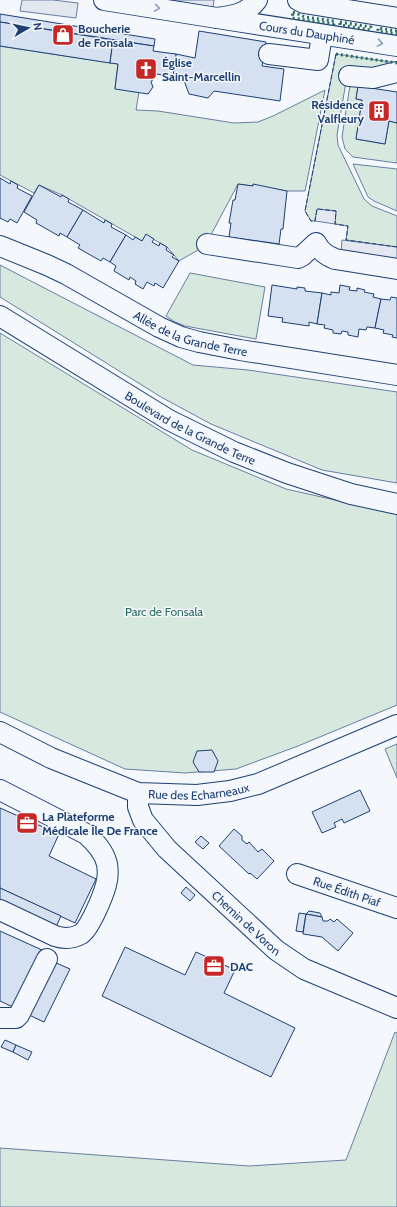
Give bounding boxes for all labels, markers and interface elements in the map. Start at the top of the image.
one-way arrow [153,3,160,12]
north arrow [8,8,48,48]
street label: Cours du Dauphiné [258,17,356,47]
text: N [30,21,45,31]
place label: Boucherie de Fonsala [78,21,133,50]
shop icon: Boucherie de Fonsala [50,22,76,48]
one-way arrow [377,39,383,47]
place label: Église Saint-Marcellin [162,55,241,84]
church icon: Église Saint-Marcellin [133,56,159,82]
place label: Résidence Valfleury [311,97,365,126]
building icon: Résidence Valfleury [366,98,392,124]
street label: Allée de la Grande Terre [131,307,249,359]
street label: Boulevard de la Grande Terre [122,387,258,467]
park label: Parc de Fonsala [125,604,203,619]
street label: Rue des Echarneaux [148,779,251,803]
place label: La Plateforme Médicale Île De France [42,809,158,838]
office icon: La Plateforme Médicale Île De France [14,810,40,836]
street label: Rue Édith Piaf [312,873,383,909]
street label: Chemin de Voron [209,887,284,959]
office icon: DAC [201,953,227,979]
place label: DAC [230,959,253,974]

